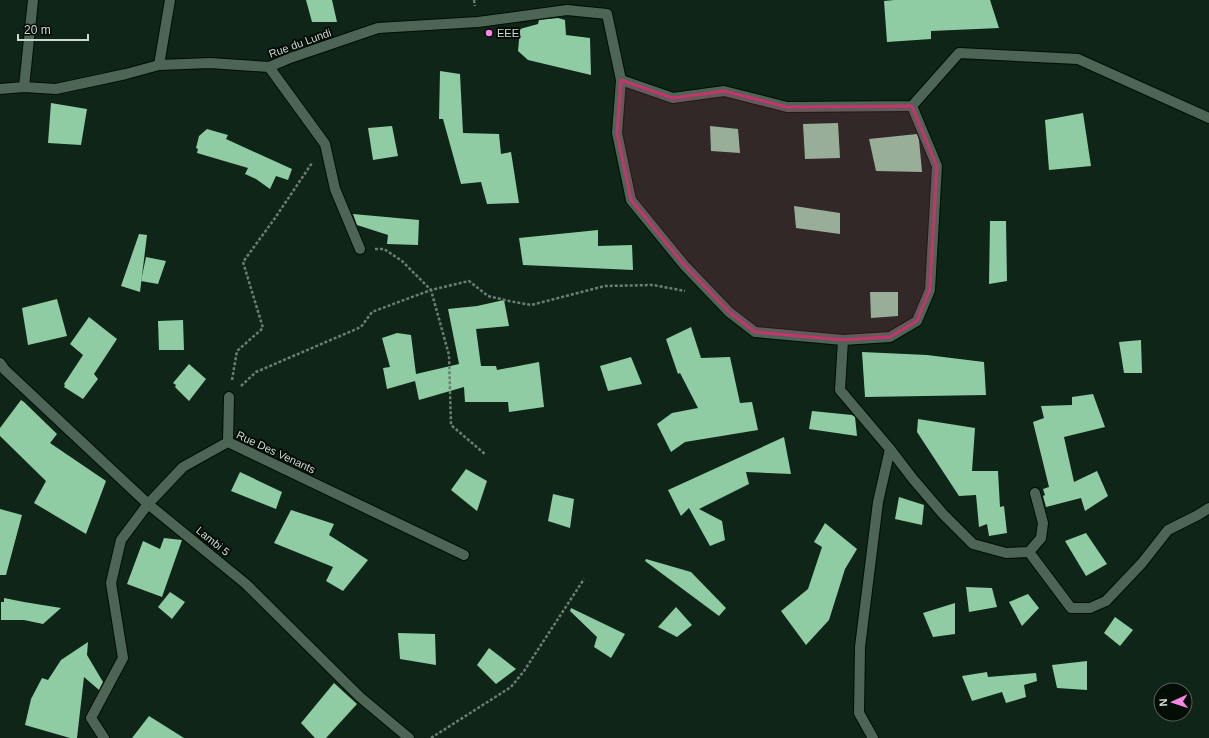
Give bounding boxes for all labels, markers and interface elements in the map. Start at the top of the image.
scale bar [18,16,88,42]
text: 20 m [24,23,51,37]
street label: Rue du Lundi [267,26,333,60]
place label: EEE [497,27,519,39]
marker: EEE [484,28,494,38]
street label: Rue Des Venants [235,428,318,476]
street label: Lambi 5 [194,524,232,558]
north arrow [1153,682,1193,722]
text: N [1157,698,1169,707]

